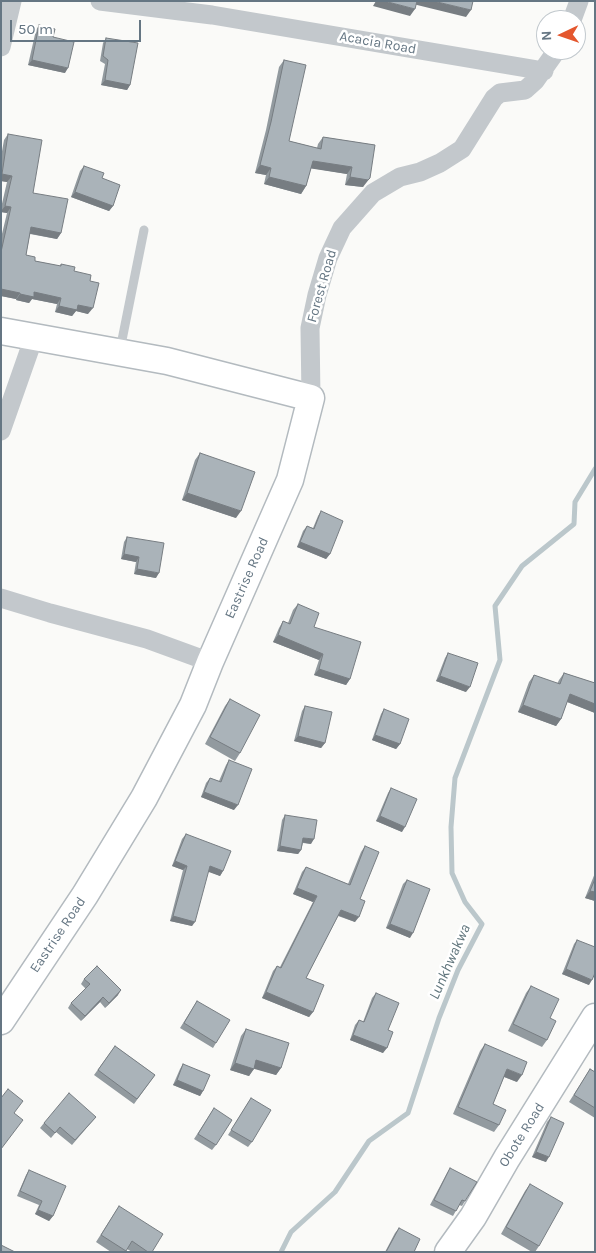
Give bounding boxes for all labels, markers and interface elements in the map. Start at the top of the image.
scale bar [12,10,144,42]
north arrow [536,10,586,60]
text: 50 m [18,20,53,38]
street label: Acacia Road [338,28,418,58]
text: N [538,30,555,41]
street label: Forest Road [304,248,340,324]
street label: Eastrise Road [222,535,272,621]
street label: Eastrise Road [27,894,89,976]
water label: Lunkhwakwa [425,921,475,1003]
street label: Obote Road [496,1100,548,1170]

